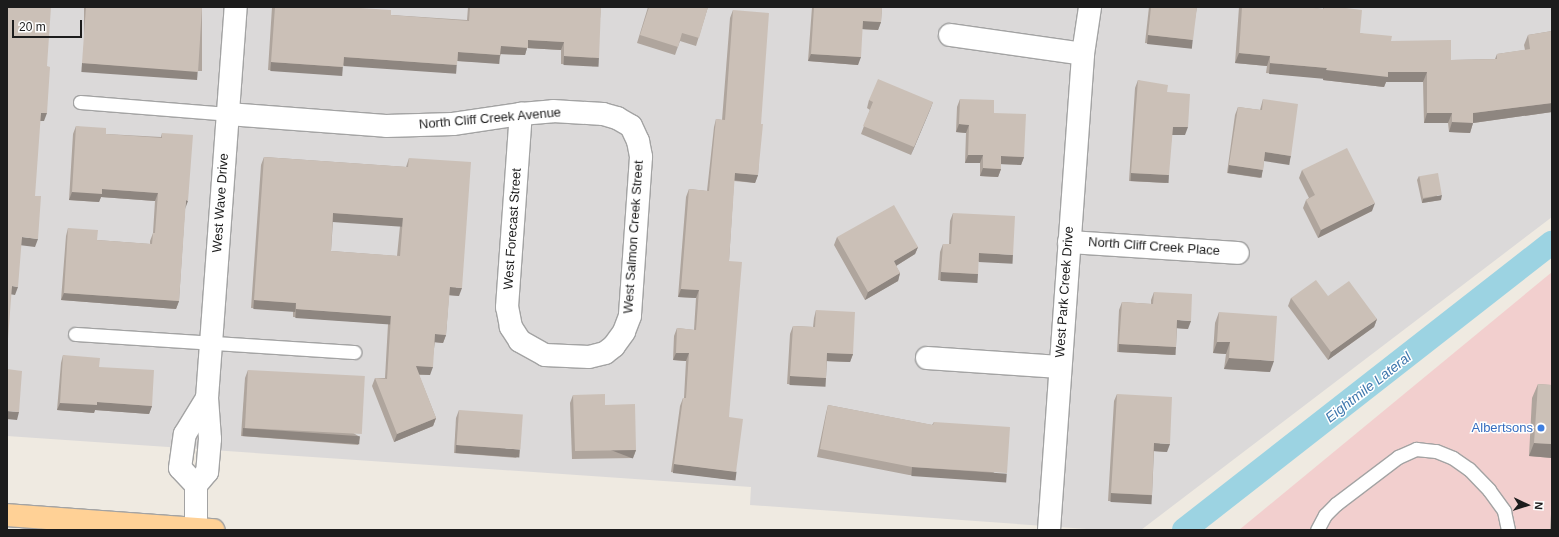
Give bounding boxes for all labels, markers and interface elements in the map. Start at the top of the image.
scale bar [14,12,84,38]
text: 20 m [19,20,46,34]
street label: North Cliff Creek Avenue [418,105,562,133]
street label: West Wave Drive [210,153,232,253]
street label: West Salmon Creek Street [621,160,647,314]
street label: West Forecast Street [501,168,525,290]
street label: West Park Creek Drive [1053,226,1077,358]
street label: North Cliff Creek Place [1088,235,1220,259]
water label: Eightmile Lateral [1322,348,1414,426]
place label: Albertsons [1472,420,1533,436]
marker: Albertsons [1536,423,1546,433]
north arrow [1507,485,1547,525]
text: N [1533,501,1545,510]

